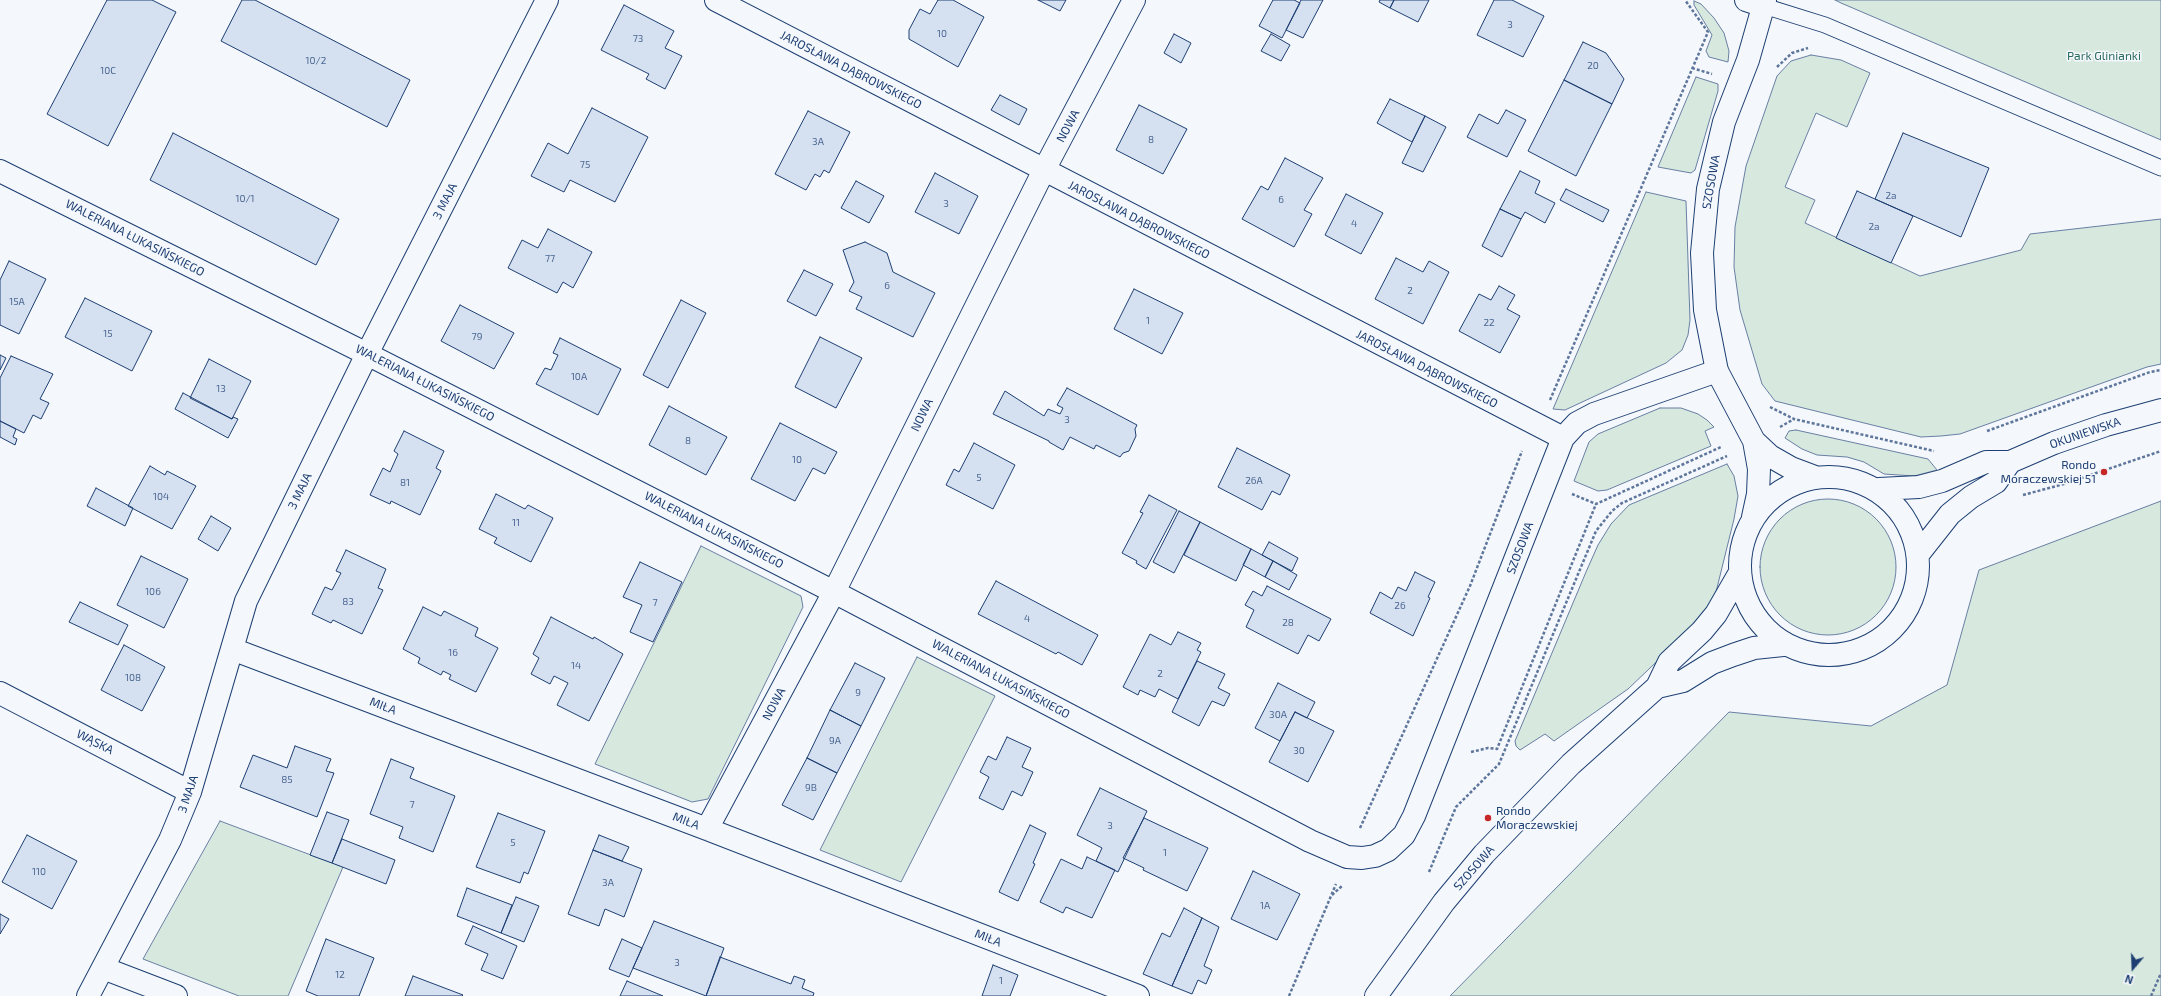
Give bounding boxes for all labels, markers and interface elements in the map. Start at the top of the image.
house number: 3 [1507,19,1513,31]
street label: JAROSŁAWA DĄBROWSKIEGO [778,28,924,112]
house number: 10 [937,28,947,40]
house number: 73 [633,33,643,45]
park label: Park Glinianki [2067,49,2141,63]
house number: 10/2 [306,55,326,67]
house number: 20 [1587,60,1599,72]
house number: 10C [100,65,116,77]
street label: NOWA [1053,107,1083,145]
house number: 8 [1148,134,1154,146]
house number: 3A [812,136,824,148]
street label: SZOSOWA [1699,154,1723,210]
house number: 75 [580,159,590,171]
street label: JAROSŁAWA DĄBROWSKIEGO [1066,178,1212,262]
street label: 3 MAJA [430,180,460,222]
house number: 2a [1885,190,1897,202]
house number: 10/1 [235,193,255,205]
house number: 6 [1278,194,1284,206]
street label: WALERIANA ŁUKASIŃSKIEGO [63,197,207,279]
house number: 3 [943,198,949,210]
house number: 4 [1351,218,1357,230]
house number: 2a [1868,221,1880,233]
house number: 77 [545,253,555,265]
house number: 6 [884,280,890,292]
house number: 2 [1407,285,1413,297]
house number: 15A [9,296,25,308]
house number: 1 [1146,315,1150,327]
house number: 22 [1483,317,1495,329]
street label: JAROSŁAWA DĄBROWSKIEGO [1354,327,1500,411]
house number: 15 [103,328,113,340]
house number: 79 [472,331,482,343]
street label: WALERIANA ŁUKASIŃSKIEGO [353,342,497,424]
house number: 10A [571,371,587,383]
house number: 13 [216,383,226,395]
street label: NOWA [908,396,936,434]
house number: 3 [1064,414,1070,426]
street label: OKUNIEWSKA [2048,414,2122,452]
house number: 8 [685,435,691,447]
house number: 10 [792,454,802,466]
place label: Rondo Moraczewskiej 51 [2000,458,2096,486]
marker: Rondo Moraczewskiej 51 [2099,467,2109,477]
street label: 3 MAJA [285,470,315,512]
house number: 5 [976,472,982,484]
house number: 26A [1245,475,1263,487]
house number: 81 [400,477,410,489]
street label: WALERIANA ŁUKASIŃSKIEGO [642,489,786,571]
house number: 104 [153,491,169,503]
house number: 11 [512,517,520,529]
street label: SZOSOWA [1503,520,1537,576]
house number: 106 [145,586,161,598]
house number: 83 [342,596,354,608]
house number: 7 [652,597,658,609]
house number: 26 [1394,600,1406,612]
house number: 4 [1024,613,1030,625]
house number: 28 [1282,617,1294,629]
street label: WALERIANA ŁUKASIŃSKIEGO [930,636,1072,722]
house number: 16 [448,647,458,659]
house number: 14 [571,660,581,672]
house number: 2 [1157,668,1163,680]
house number: 108 [125,672,141,684]
street label: NOWA [759,685,789,723]
house number: 9 [855,687,861,699]
street label: MIŁA [368,694,398,718]
house number: 30A [1269,709,1287,721]
street label: WĄSKA [74,727,116,757]
house number: 9A [829,735,841,747]
house number: 30 [1293,745,1305,757]
street label: 3 MAJA [175,773,201,815]
house number: 85 [281,774,293,786]
house number: 9B [805,782,817,794]
house number: 7 [409,799,415,811]
place label: Rondo Moraczewskiej [1496,804,1578,832]
street label: MIŁA [671,809,701,833]
marker: Rondo Moraczewskiej [1483,813,1493,823]
house number: 3 [1107,820,1113,832]
house number: 5 [510,837,516,849]
street label: SZOSOWA [1451,843,1497,893]
house number: 1 [1163,847,1167,859]
house number: 110 [32,866,46,878]
house number: 3A [602,877,614,889]
house number: 1A [1260,900,1270,912]
street label: MIŁA [973,926,1003,950]
north arrow [2113,948,2153,988]
house number: 3 [674,957,680,969]
house number: 12 [335,969,345,981]
text: N [2123,972,2135,987]
house number: 1 [999,975,1003,987]

